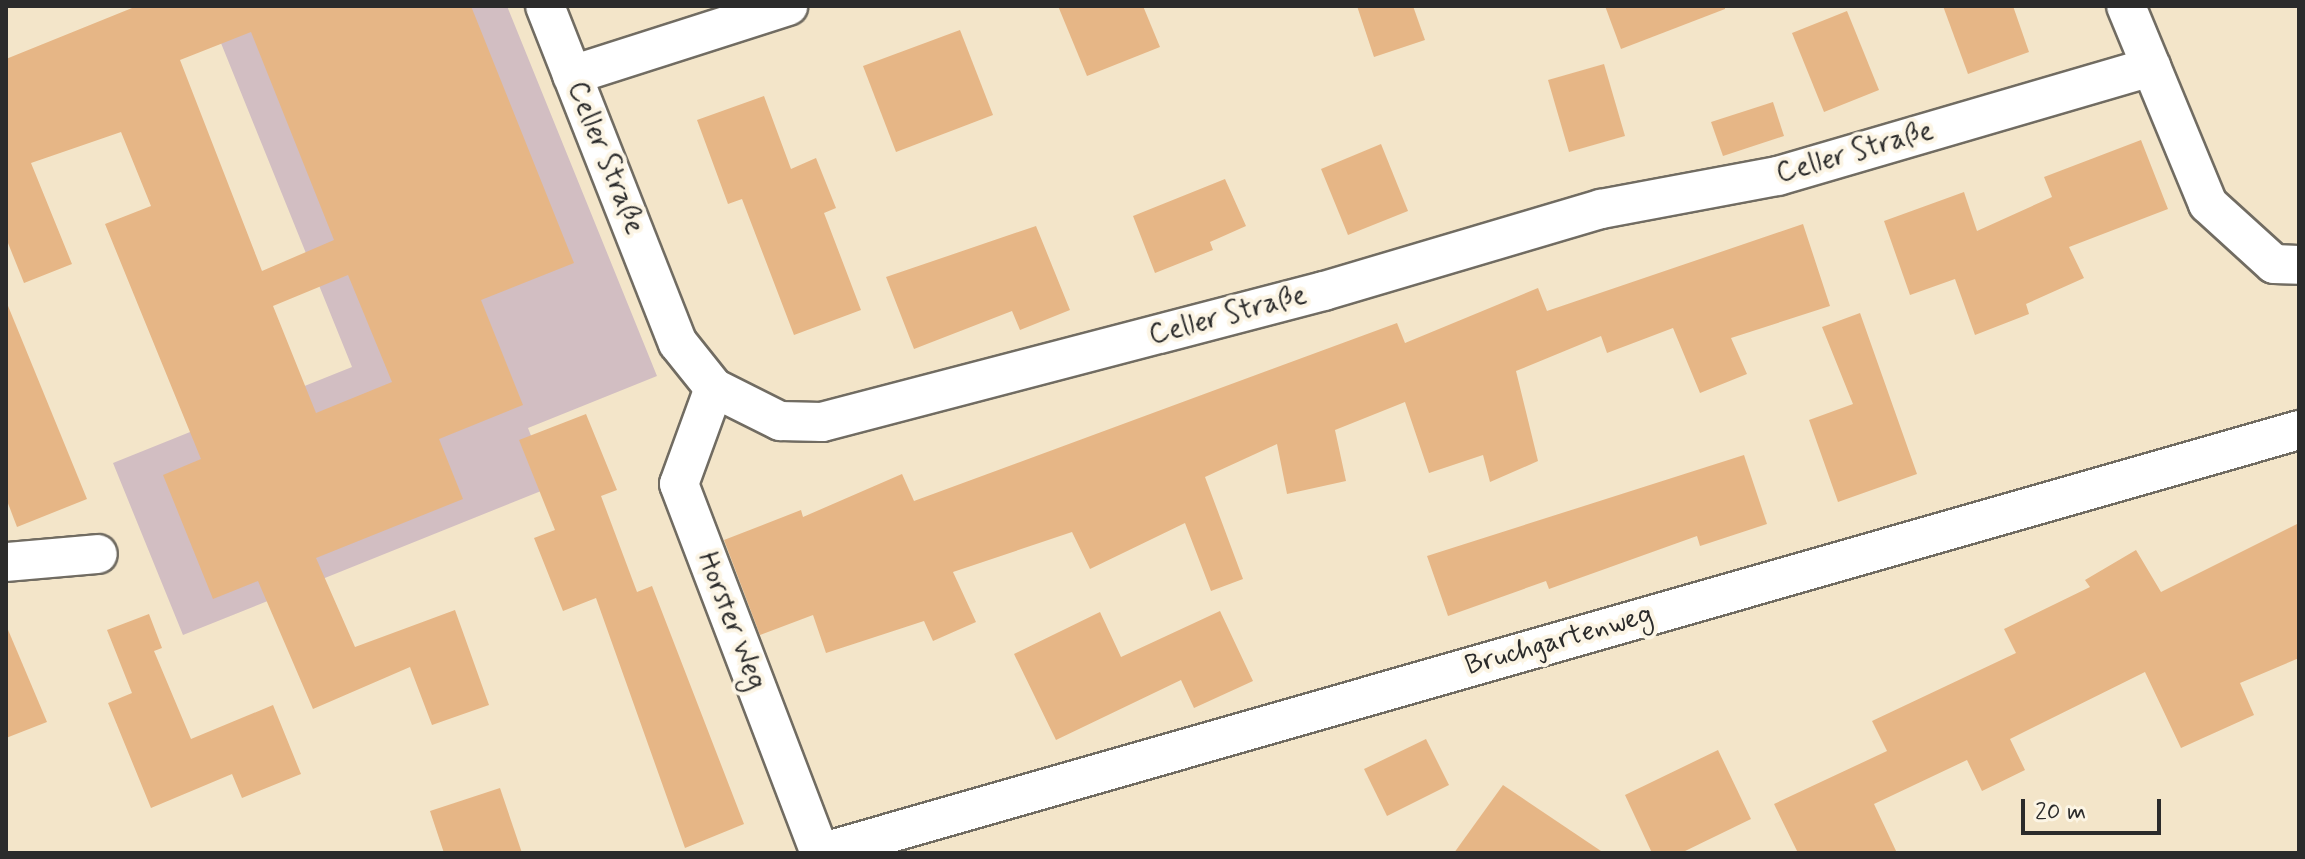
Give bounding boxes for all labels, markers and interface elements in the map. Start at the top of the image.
street label: Celler Straße [559,77,651,239]
street label: Celler Straße [1773,115,1937,191]
street label: Celler Straße [1146,279,1310,353]
street label: Horster Weg [689,547,773,695]
street label: Bruchgartenweg [1461,598,1657,684]
scale bar [2025,783,2165,833]
text: 20 m [2035,797,2086,828]

